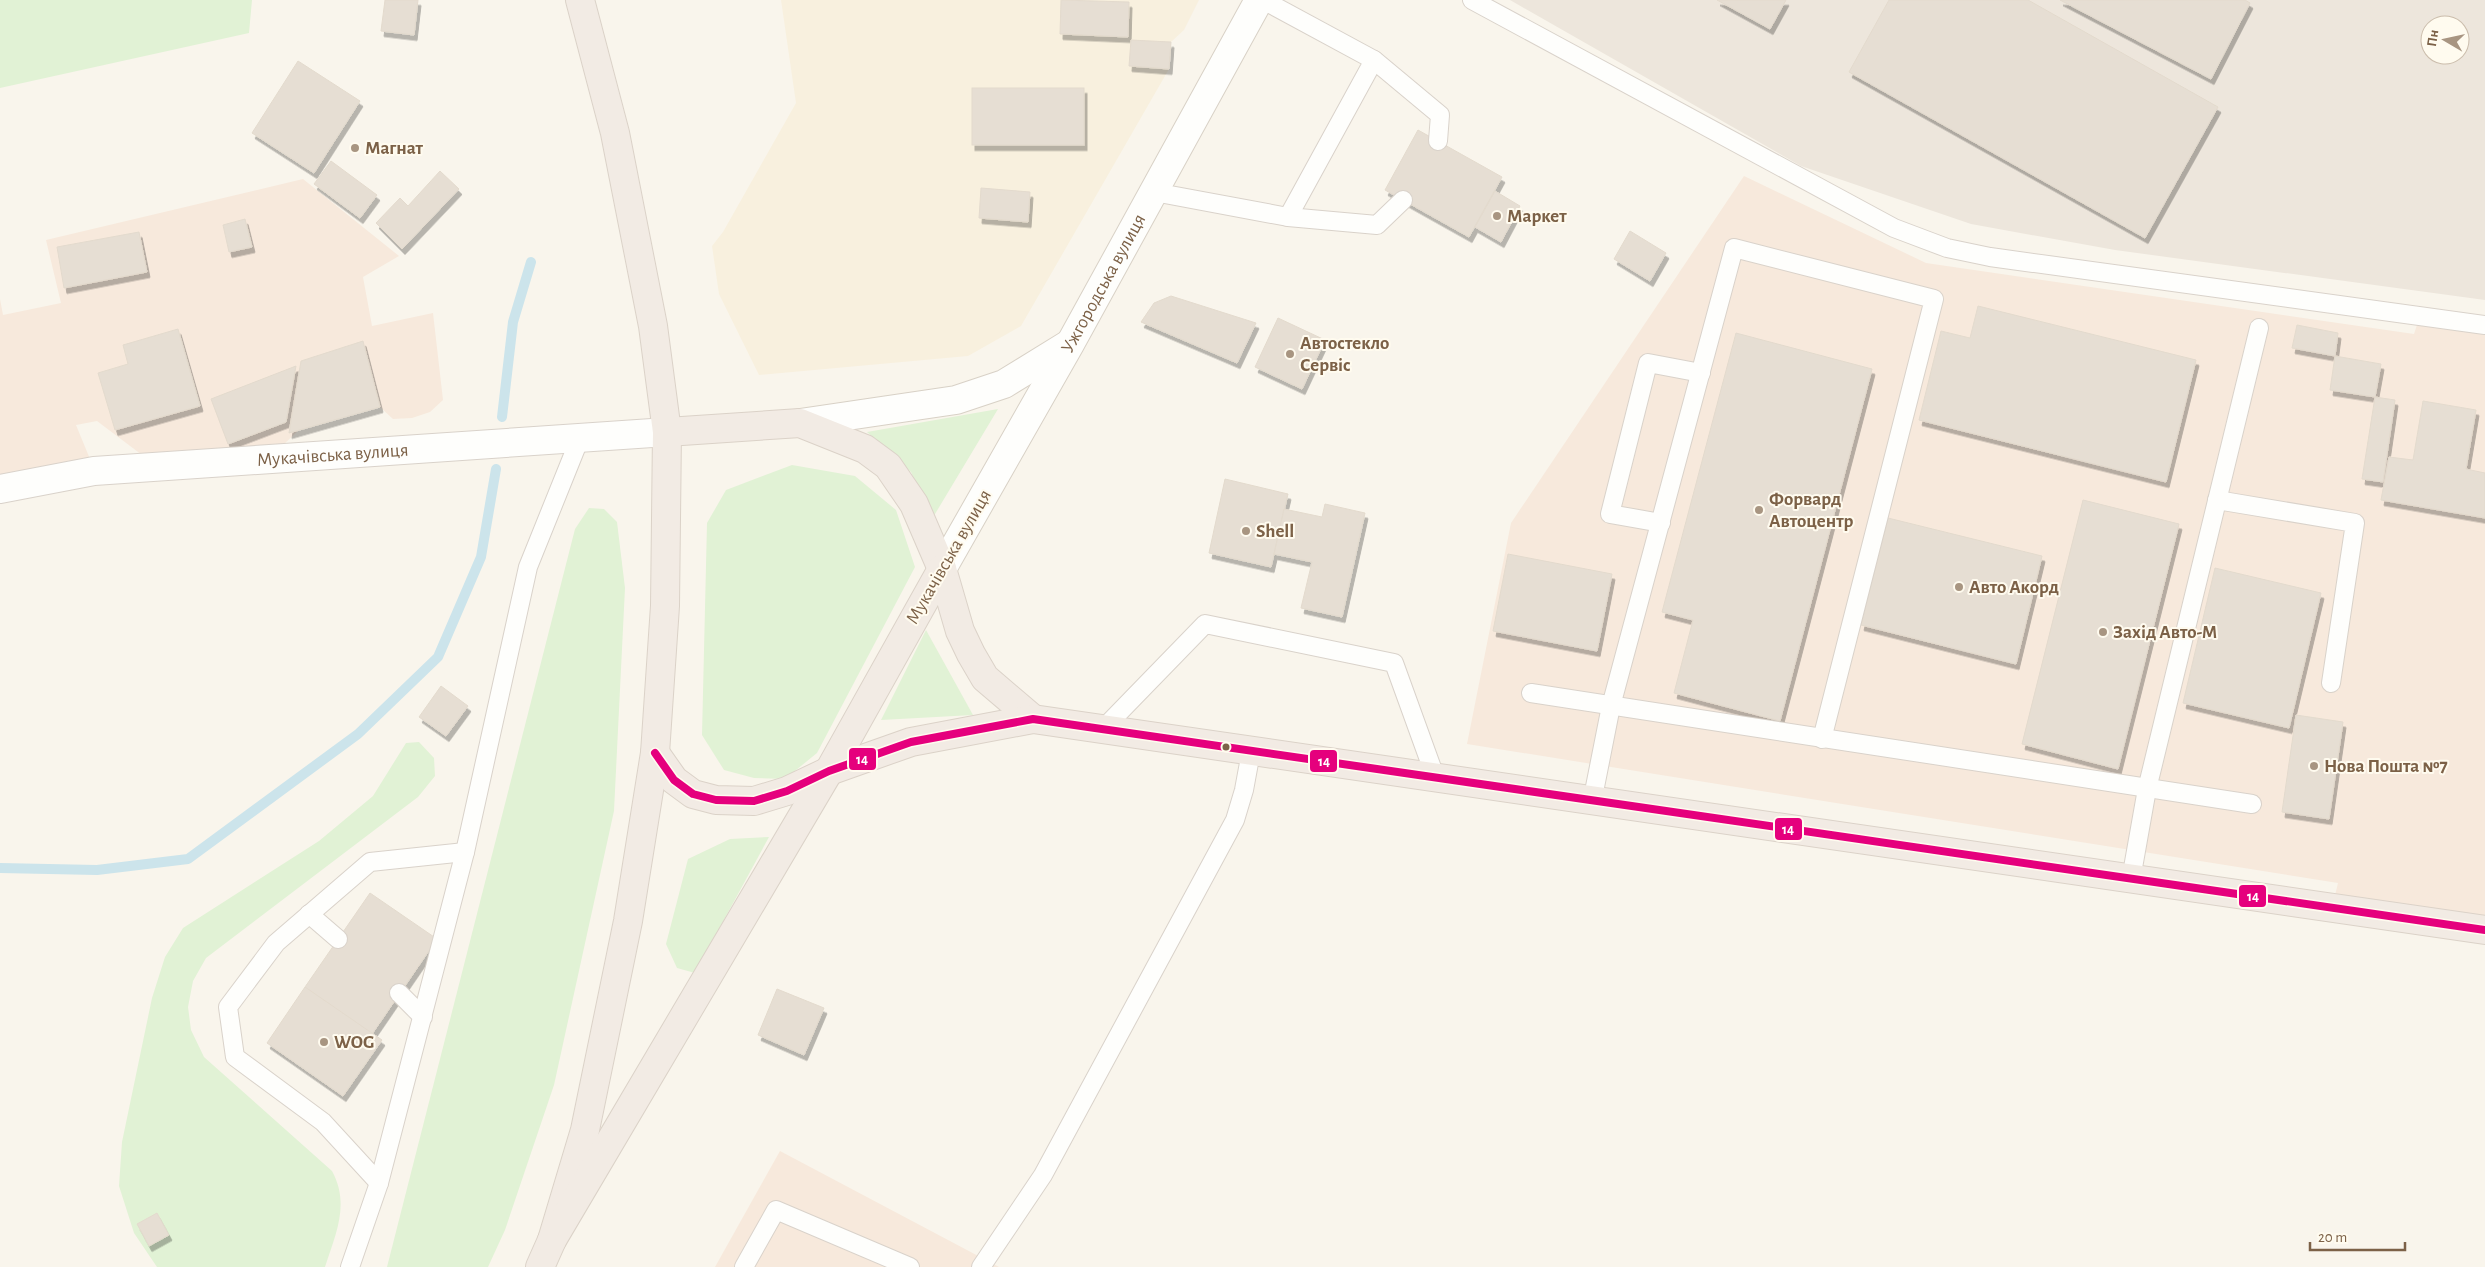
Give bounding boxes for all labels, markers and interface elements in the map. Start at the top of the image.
north arrow [2420,15,2470,65]
text: Пн [2425,29,2441,48]
place label: Магнат [365,139,424,158]
marker: Магнат [349,142,361,154]
place label: Маркет [1507,207,1567,226]
marker: Маркет [1491,210,1503,222]
street label: Ужгородська вулиця [1057,211,1149,356]
place label: Автостекло Сервіс [1300,334,1389,375]
marker: Автостекло Сервіс [1284,348,1296,360]
street label: Мукачівська вулиця [256,440,409,469]
street label: Мукачівська вулиця [903,487,995,627]
place label: Форвард Автоцентр [1769,490,1854,531]
marker: Форвард Автоцентр [1753,504,1765,516]
place label: Shell [1256,522,1294,541]
marker: Shell [1240,525,1252,537]
place label: Авто Акорд [1969,578,2059,597]
marker: Авто Акорд [1953,581,1965,593]
place label: Захід Авто-М [2113,623,2217,642]
marker: Захід Авто-М [2097,626,2109,638]
unlabelled marker [1221,742,1231,752]
line badge: 14 [848,747,877,771]
line badge: 14 [1309,749,1338,773]
text: 14 [856,753,868,767]
text: 14 [1318,755,1330,769]
place label: Нова Пошта №7 [2324,757,2448,776]
marker: Нова Пошта №7 [2308,760,2320,772]
line badge: 14 [1774,817,1803,841]
text: 14 [1782,823,1794,837]
line badge: 14 [2238,884,2267,908]
text: 14 [2247,890,2259,904]
place label: WOG [334,1033,374,1052]
marker: WOG [318,1036,330,1048]
scale bar [2310,1220,2405,1252]
text: 20 m [2318,1230,2347,1245]

